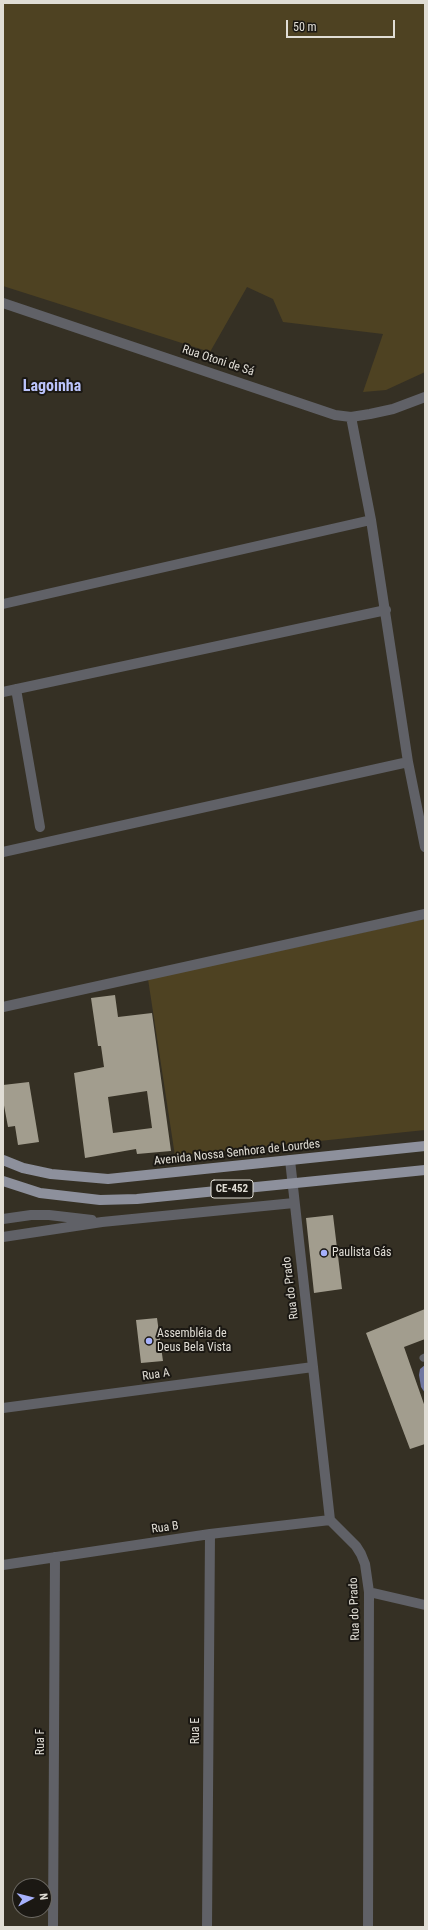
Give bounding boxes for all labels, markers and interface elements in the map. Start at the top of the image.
scale bar [288,12,397,38]
text: 50 m [293,20,317,34]
street label: Rua Otoni de Sá [180,343,256,379]
district label: Lagoinha [23,377,81,397]
street label: Avenida Nossa Senhora de Lourdes [153,1137,321,1169]
road number: CE-452 [211,1180,253,1198]
place label: Paulista Gás [332,1246,391,1260]
marker: Paulista Gás [319,1248,329,1258]
street label: Rua do Prado [280,1256,302,1320]
place label: Assembléia de Deus Bela Vista [157,1327,231,1355]
marker: Assembléia de Deus Bela Vista [144,1336,154,1346]
street label: Rua A [141,1366,171,1384]
street label: Rua B [151,1519,179,1537]
street label: Rua do Prado [347,1577,363,1641]
street label: Rua E [189,1718,203,1744]
street label: Rua F [34,1729,48,1755]
north arrow [12,1878,52,1918]
text: N [37,1892,50,1901]

